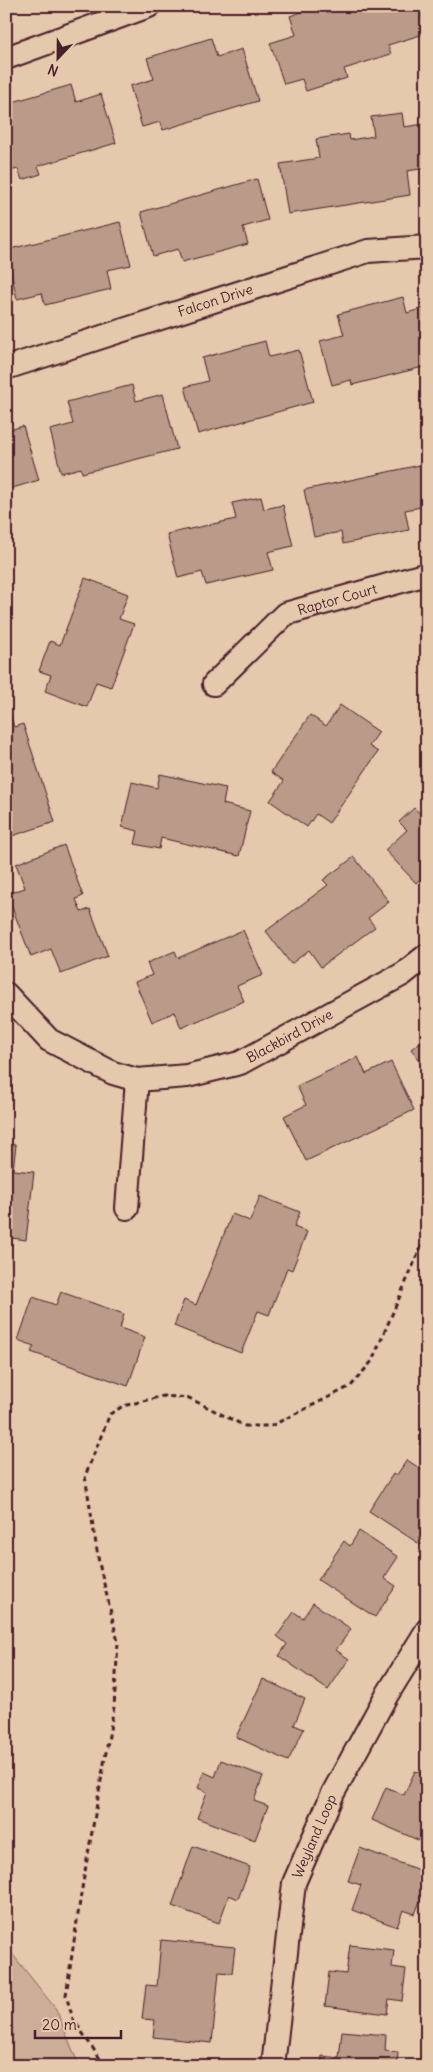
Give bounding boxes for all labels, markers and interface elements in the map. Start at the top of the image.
north arrow [32,32,82,82]
text: N [45,60,61,80]
street label: Falcon Drive [176,280,255,321]
street label: Raptor Court [295,579,379,619]
street label: Blackbird Drive [243,1005,336,1067]
street label: Weyland Loop [288,1792,340,1881]
scale bar [35,2007,121,2039]
text: 20 m [42,2015,77,2034]

